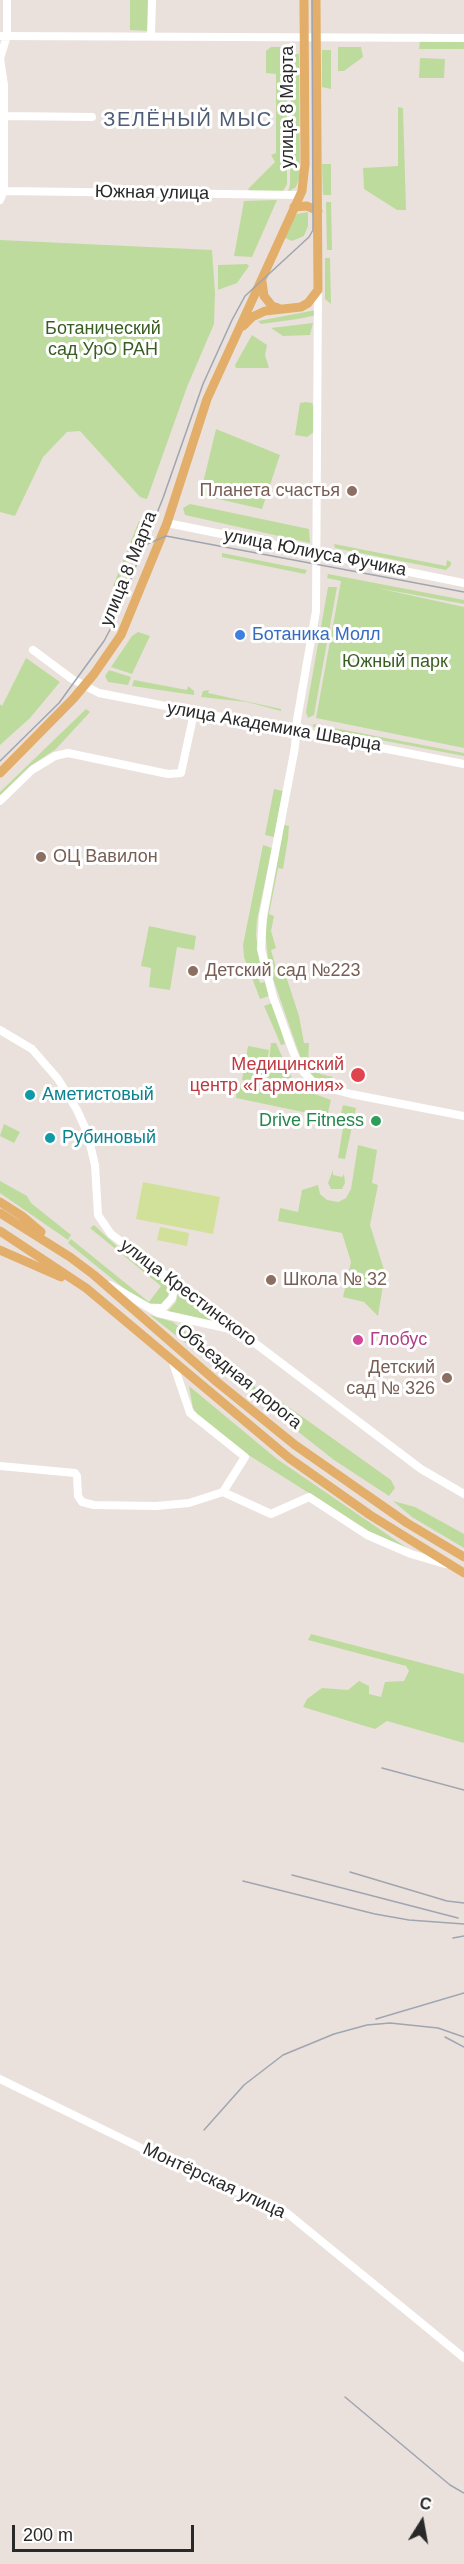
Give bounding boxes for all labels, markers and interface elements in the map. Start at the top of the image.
street label: улица 8 Марта [277,46,299,168]
district label: ЗЕЛЁНЫЙ МЫС [103,108,273,132]
street label: Южная улица [95,181,209,205]
park label: Ботанический сад УрО РАН [45,318,161,360]
place label: Планета счастья [200,480,340,502]
marker: Планета счастья [345,484,359,498]
street label: улица 8 Марта [96,508,162,630]
street label: улица Юлиуса Фучика [222,525,408,581]
place label: Ботаника Молл [252,624,381,646]
marker: Ботаника Молл [233,628,247,642]
park label: Южный парк [342,651,448,673]
street label: улица Академика Шварца [165,698,383,756]
place label: ОЦ Вавилон [53,846,158,868]
marker: ОЦ Вавилон [34,850,48,864]
place label: Детский сад №223 [205,960,360,982]
marker: Детский сад №223 [186,964,200,978]
place label: Медицинский центр «Гармония» [190,1054,344,1096]
marker: Медицинский центр «Гармония» [349,1066,367,1084]
place label: Аметистовый [42,1084,154,1106]
marker: Аметистовый [23,1088,37,1102]
place label: Drive Fitness [259,1110,364,1132]
marker: Drive Fitness [369,1114,383,1128]
place label: Рубиновый [62,1127,156,1149]
marker: Рубиновый [43,1131,57,1145]
street label: улица Крестинского [115,1235,261,1351]
place label: Школа № 32 [283,1269,387,1291]
marker: Школа № 32 [264,1273,278,1287]
street label: Объездная дорога [172,1320,306,1434]
place label: Глобус [370,1329,427,1351]
marker: Глобус [351,1333,365,1347]
place label: Детский сад № 326 [346,1357,435,1400]
marker: Детский сад № 326 [440,1371,454,1385]
street label: Монтёрская улица [139,2138,289,2224]
north arrow [392,2492,452,2552]
text: С [418,2494,433,2513]
scale bar [15,2513,196,2551]
text: 200 m [23,2525,73,2545]

